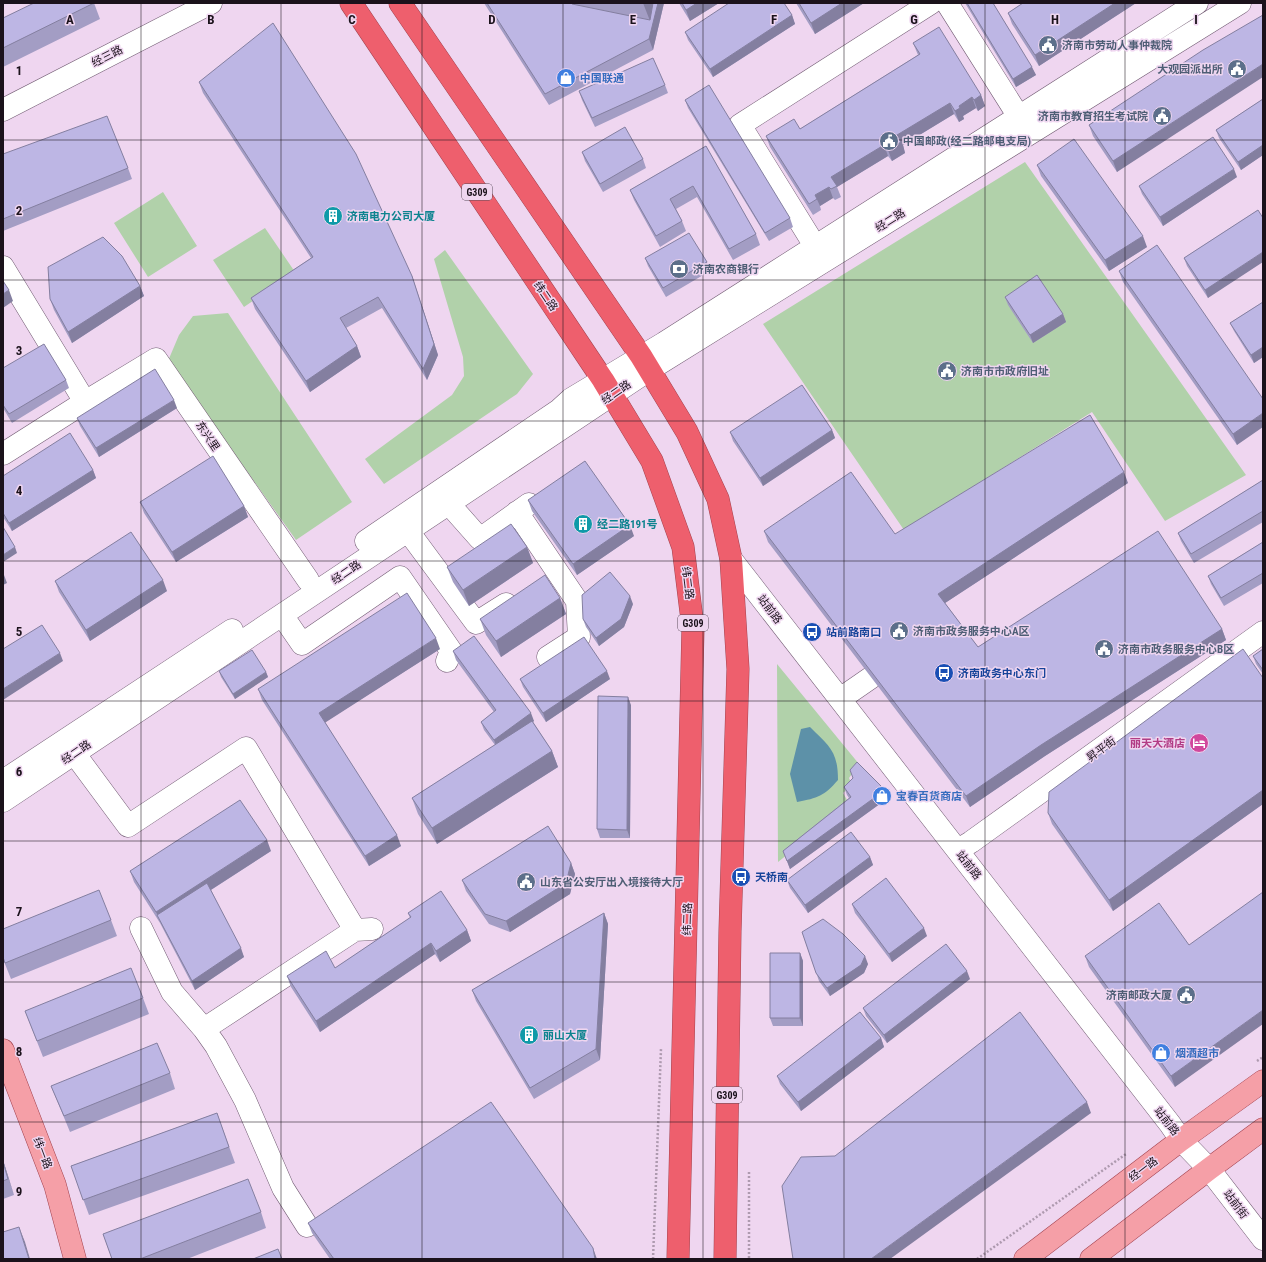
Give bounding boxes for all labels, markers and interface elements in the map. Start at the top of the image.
text: A [66,12,74,27]
text: B [207,12,215,27]
text: C [348,12,356,27]
text: D [488,12,496,27]
text: E [630,12,637,27]
text: F [771,12,777,27]
text: G [910,12,918,27]
text: H [1051,12,1059,27]
text: I [1194,12,1198,27]
public building icon: 济南市劳动人事仲裁院 [1037,34,1059,56]
place label: 济南市劳动人事仲裁院 [1062,39,1172,52]
street label: 经三路 [90,43,125,70]
public building icon: 大观园派出所 [1226,58,1248,80]
text: 1 [16,63,22,78]
place label: 大观园派出所 [1157,63,1223,76]
shop icon: 中国联通 [555,67,577,89]
place label: 中国联通 [580,72,624,85]
public building icon: 济南市教育招生考试院 [1151,105,1173,127]
place label: 济南市教育招生考试院 [1038,110,1148,123]
public building icon: 中国邮政(经二路邮电支局) [878,130,900,152]
place label: 中国邮政(经二路邮电支局) [903,135,1031,148]
road number: G309 [462,184,492,200]
text: 2 [16,203,23,218]
building icon: 济南电力公司大厦 [322,205,344,227]
street label: 经二路 [873,206,908,235]
place label: 济南电力公司大厦 [347,210,435,223]
bank icon: 济南农商银行 [668,258,690,280]
place label: 济南农商银行 [693,263,759,276]
street label: 纬二路 [531,279,560,314]
text: 3 [16,343,22,358]
public building icon: 济南市市政府旧址 [936,360,958,382]
place label: 济南市市政府旧址 [961,365,1049,378]
street label: 经二路 [599,378,634,407]
street label: 东兴里 [193,419,222,454]
text: 4 [16,483,23,498]
building icon: 经二路191号 [572,513,594,535]
place label: 经二路191号 [597,518,658,531]
street label: 经二路 [329,558,364,587]
street label: 纬二路 [679,566,696,600]
street label: 站前路 [754,592,785,626]
road number: G309 [678,615,708,631]
public building icon: 济南市政务服务中心A区 [888,620,910,642]
bus stop icon: 站前路南口 [801,621,823,643]
text: 5 [16,624,23,639]
place label: 济南市政务服务中心A区 [913,625,1030,638]
place label: 站前路南口 [826,626,881,639]
public building icon: 济南市政务服务中心B区 [1093,638,1115,660]
place label: 济南市政务服务中心B区 [1118,643,1234,656]
bus stop icon: 济南政务中心东门 [933,662,955,684]
place label: 济南政务中心东门 [958,667,1046,680]
hotel icon: 丽天大酒店 [1188,732,1210,754]
street label: 昇平街 [1084,734,1118,764]
place label: 丽天大酒店 [1130,737,1185,750]
street label: 经二路 [59,738,94,767]
text: 6 [16,764,23,779]
shop icon: 宝春百货商店 [871,785,893,807]
place label: 宝春百货商店 [896,790,962,803]
street label: 站前路 [953,848,984,882]
bus stop icon: 天桥南 [730,866,752,888]
public building icon: 山东省公安厅出入境接待大厅 [515,871,537,893]
place label: 天桥南 [755,871,788,884]
place label: 山东省公安厅出入境接待大厅 [540,876,683,889]
street label: 纬二路 [680,902,695,936]
text: 7 [16,904,23,919]
public building icon: 济南邮政大厦 [1175,984,1197,1006]
place label: 济南邮政大厦 [1106,989,1172,1002]
building icon: 丽山大厦 [518,1024,540,1046]
place label: 丽山大厦 [543,1029,587,1042]
shop icon: 烟酒超市 [1150,1042,1172,1064]
text: 8 [16,1044,22,1059]
place label: 烟酒超市 [1175,1047,1219,1060]
road number: G309 [712,1087,742,1103]
street label: 站前路 [1151,1104,1182,1138]
street label: 纬一路 [31,1135,55,1171]
street label: 经一路 [1126,1154,1160,1185]
text: 9 [16,1184,22,1199]
street label: 站前街 [1220,1187,1251,1221]

